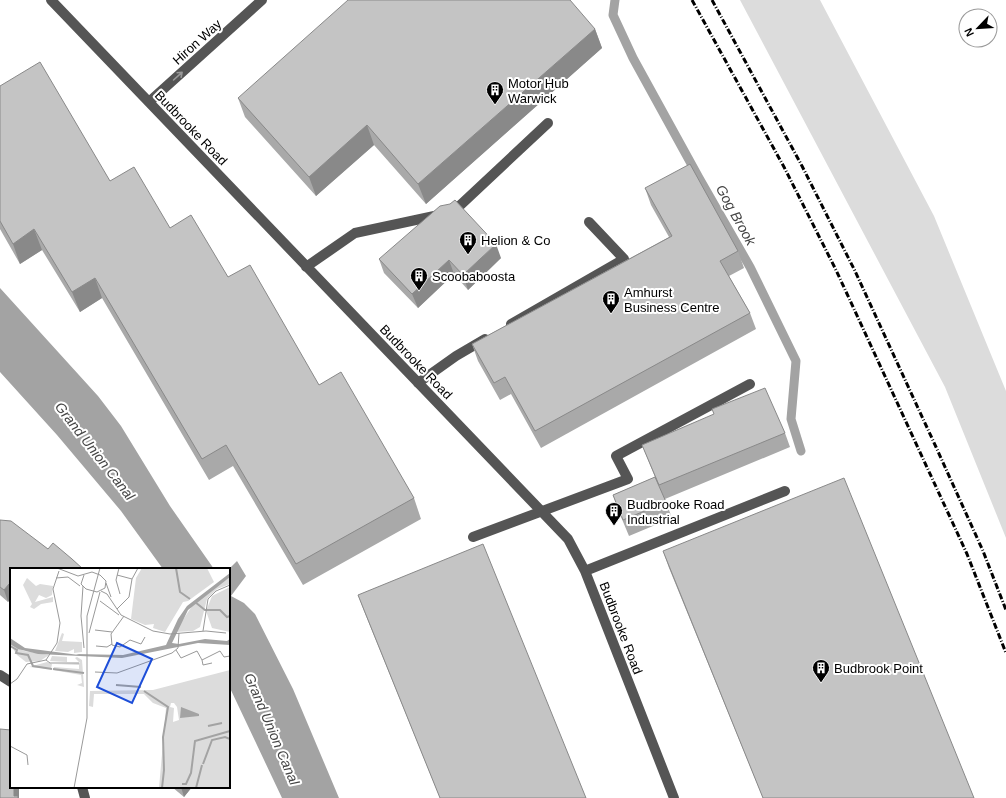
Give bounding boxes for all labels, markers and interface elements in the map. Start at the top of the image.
north arrow [958,8,998,48]
street label: Hiron Way [170,16,225,68]
text: N [962,26,976,38]
one-way arrow [173,72,183,81]
place label: Motor Hub Warwick [508,76,569,106]
building icon: Motor Hub Warwick [485,80,505,105]
street label: Budbrooke Road [152,88,230,168]
water label: Gog Brook [713,182,760,249]
building icon: Helion & Co [458,230,478,255]
place label: Helion & Co [481,233,550,248]
building icon: Scoobaboosta [409,266,429,291]
place label: Scoobaboosta [432,269,516,284]
place label: Amhurst Business Centre [624,285,719,315]
building icon: Amhurst Business Centre [601,289,621,314]
street label: Budbrooke Road [377,322,455,402]
water label: Grand Union Canal [52,399,139,504]
place label: Budbrooke Road Industrial [627,497,725,527]
building icon: Budbrooke Road Industrial [604,501,624,526]
inset map [10,568,230,788]
street label: Budbrooke Road [597,580,645,676]
building icon: Budbrook Point [811,658,831,683]
place label: Budbrook Point [834,661,923,676]
water label: Grand Union Canal [241,671,303,788]

